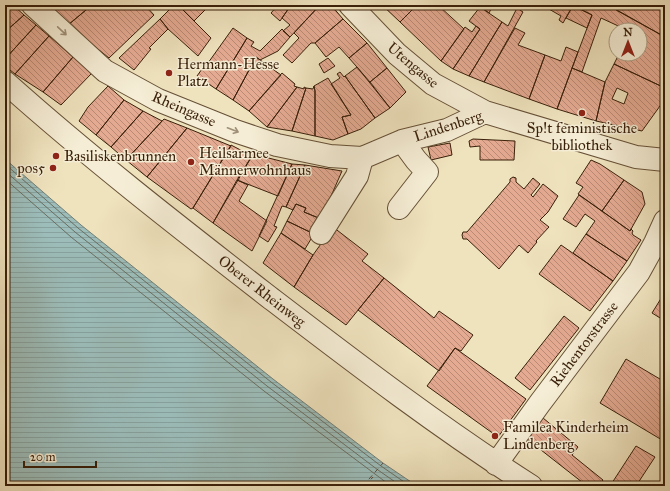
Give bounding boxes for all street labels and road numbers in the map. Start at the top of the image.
street label: Utengasse [384,38,442,92]
street label: Rheingasse [149,87,219,131]
street label: Lindenberg [411,106,486,146]
street label: Oberer Rheinweg [215,251,310,331]
street label: Riehentorstrasse [546,298,622,390]

